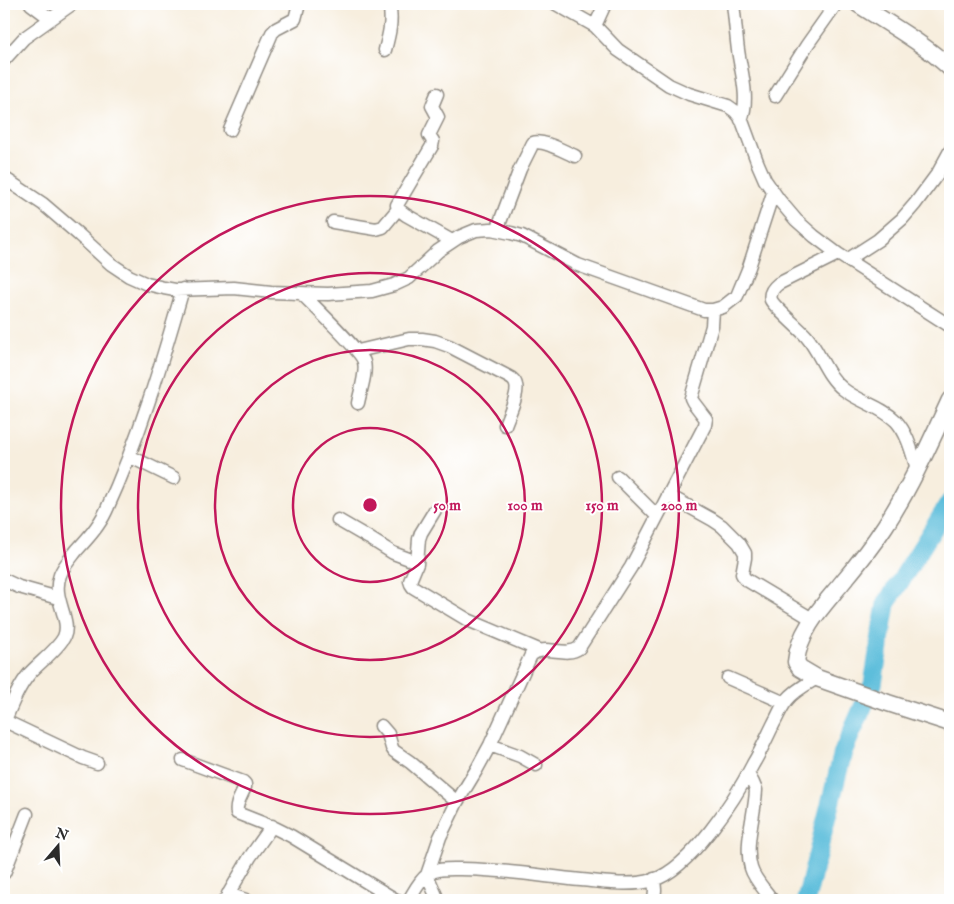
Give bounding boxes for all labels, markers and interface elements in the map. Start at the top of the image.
centre of rings [361,496,379,514]
text: 50 m [433,496,461,515]
text: 100 m [507,496,543,515]
text: 150 m [585,496,619,515]
text: 200 m [661,496,698,515]
north arrow [32,822,82,872]
text: N [52,824,71,845]

